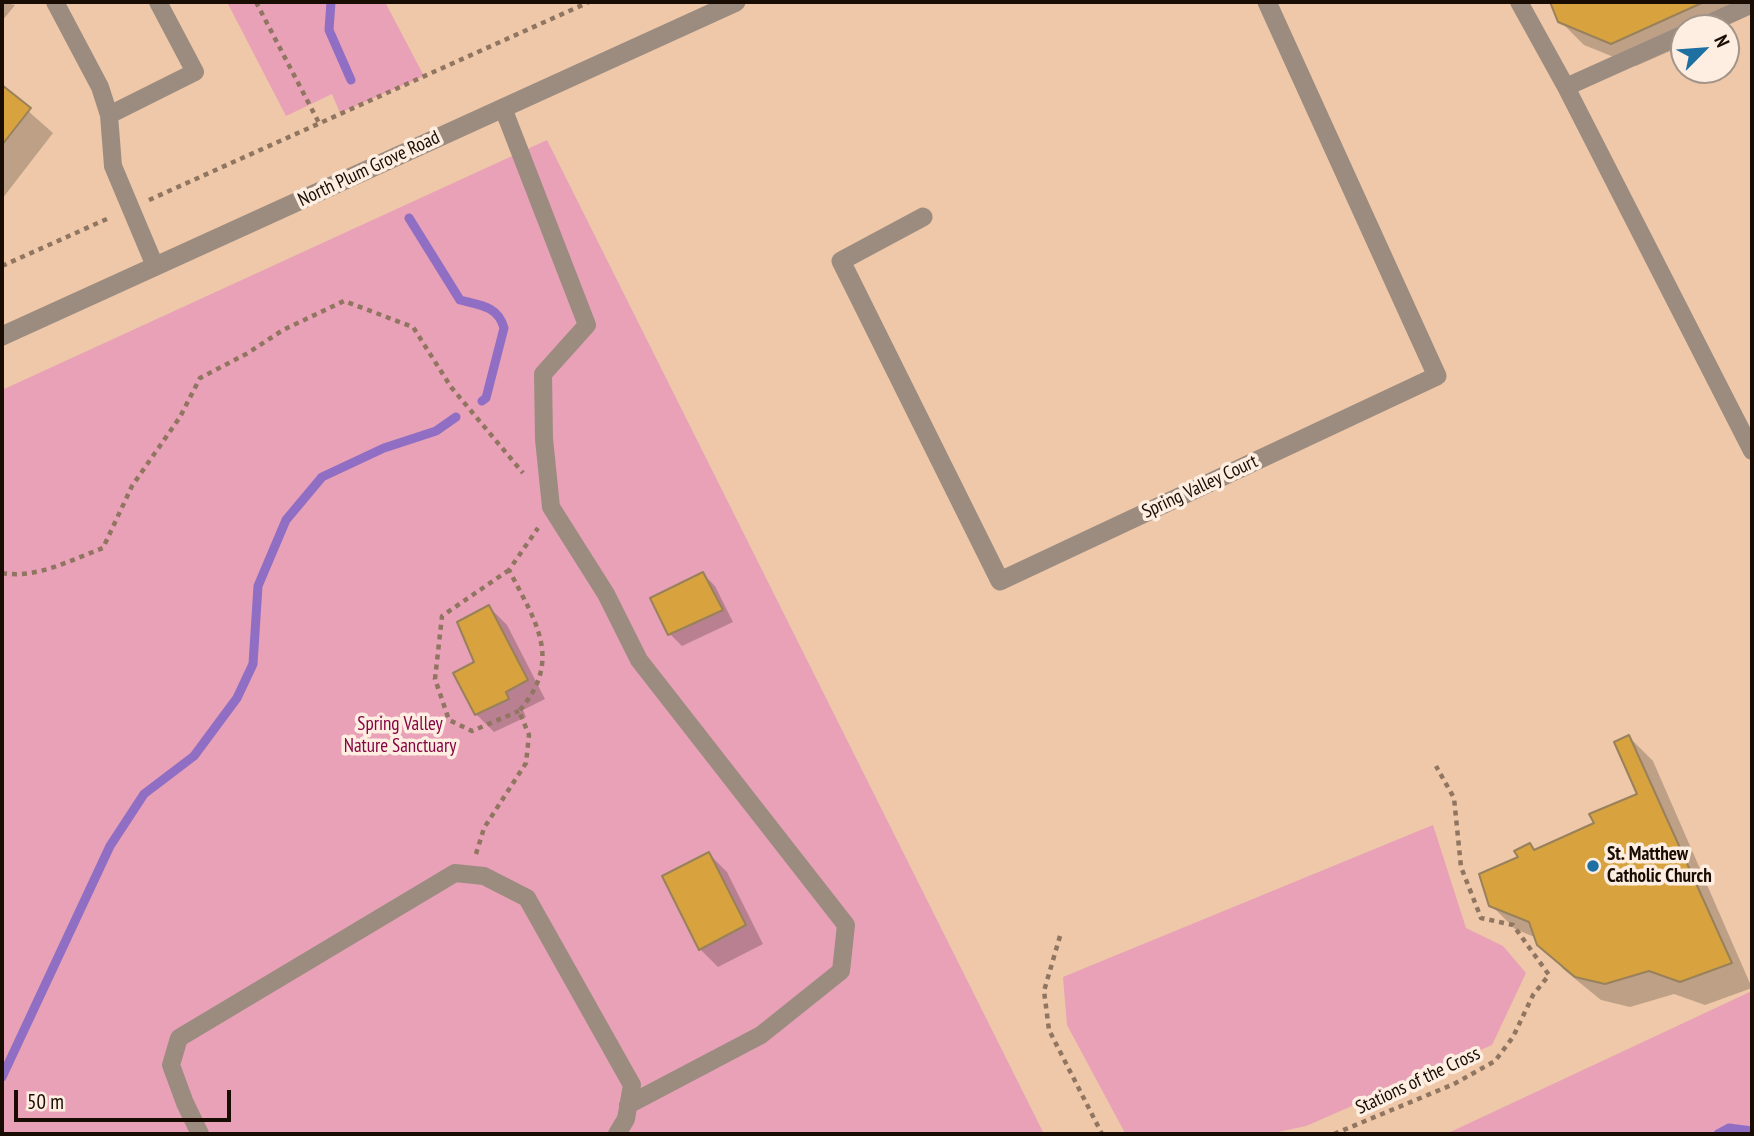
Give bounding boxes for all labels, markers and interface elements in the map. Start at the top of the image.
north arrow [1670,14,1740,84]
text: N [1709,31,1735,51]
street label: North Plum Grove Road [295,126,443,212]
street label: Spring Valley Court [1139,450,1261,524]
park label: Spring Valley Nature Sanctuary [344,714,456,758]
place label: St. Matthew Catholic Church [1607,844,1712,888]
marker: St. Matthew Catholic Church [1585,858,1601,874]
street label: Stations of the Cross [1352,1042,1484,1120]
scale bar [18,1076,234,1120]
text: 50 m [27,1088,64,1115]

